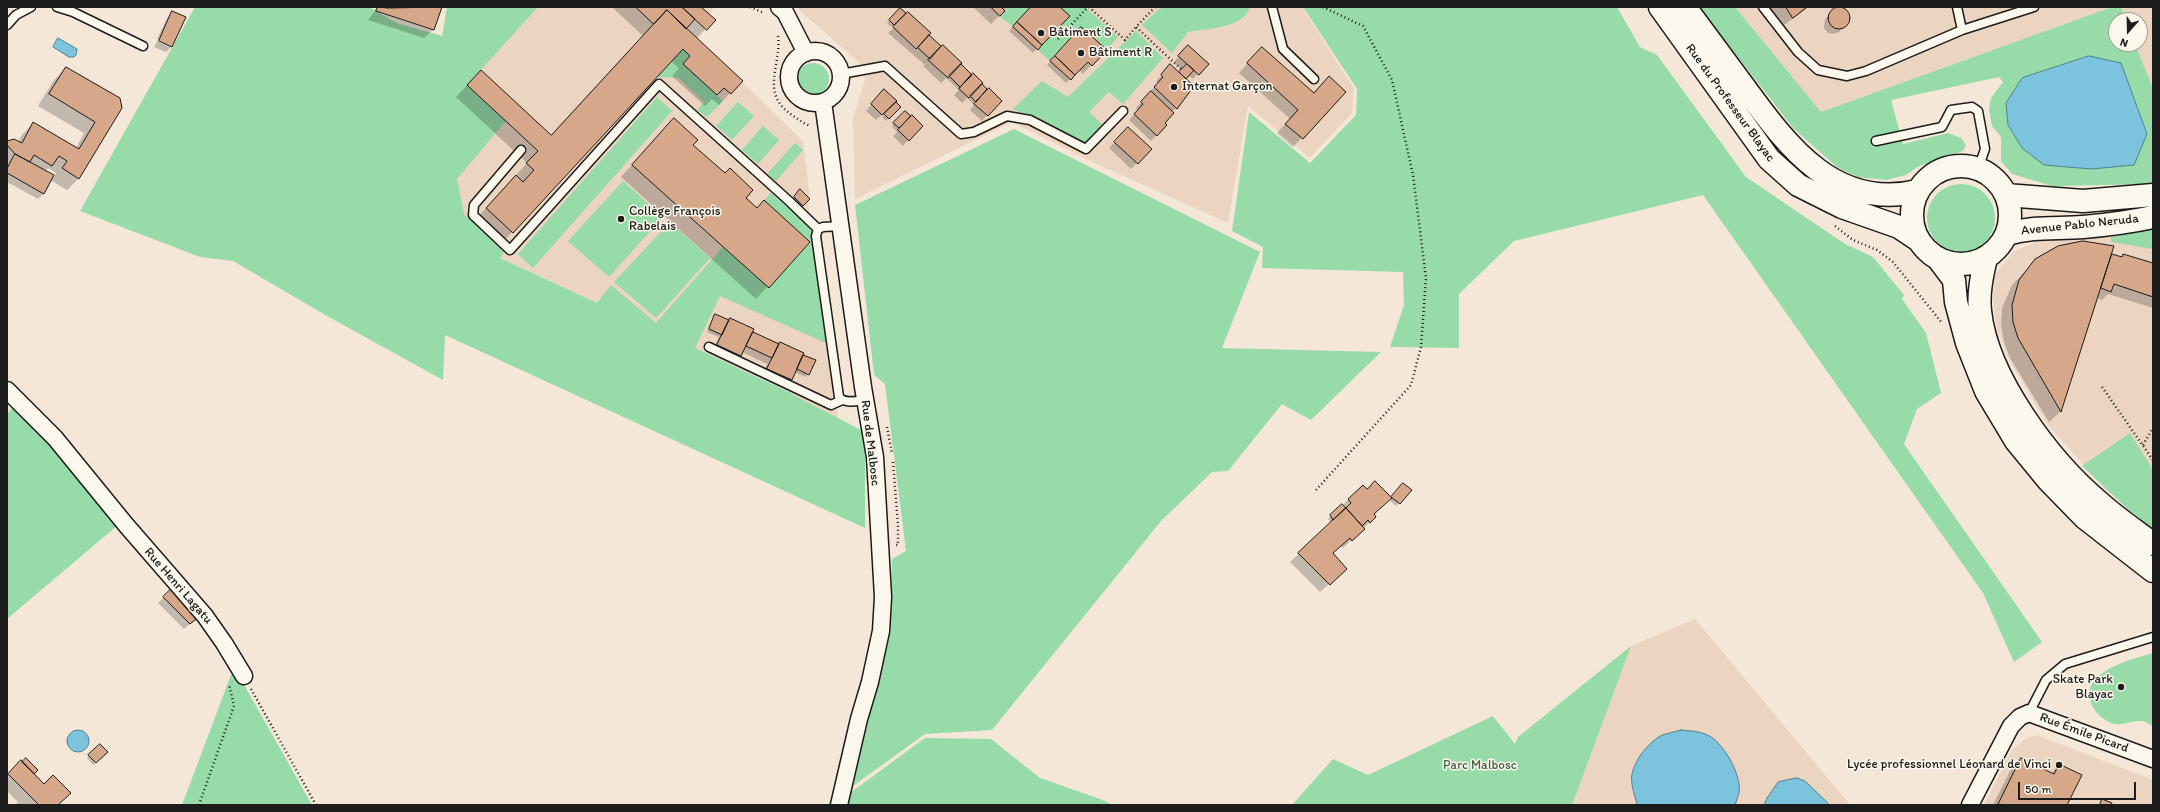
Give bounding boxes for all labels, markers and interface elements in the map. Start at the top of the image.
north arrow [2108,12,2148,52]
place label: Bâtiment S [1049,25,1111,41]
marker: Bâtiment S [1036,28,1046,38]
text: N [2118,35,2130,50]
street label: Rue du Professeur Blayac [1682,41,1778,165]
place label: Bâtiment R [1089,45,1152,61]
marker: Bâtiment R [1076,48,1086,58]
place label: Internat Garçon [1182,79,1272,95]
marker: Internat Garçon [1169,82,1179,92]
place label: Collège François Rabelais [629,204,721,235]
street label: Avenue Pablo Neruda [2020,211,2140,239]
marker: Collège François Rabelais [616,214,626,224]
street label: Rue de Malbosc [857,399,883,487]
street label: Rue Henri Lagatu [141,545,215,627]
place label: Skate Park Blayac [2053,672,2113,703]
marker: Skate Park Blayac [2116,682,2126,692]
street label: Rue Émile Picard [2037,710,2131,756]
place label: Lycée professionnel Léonard de Vinci [1847,757,2051,773]
park label: Parc Malbosc [1443,758,1517,774]
marker: Lycée professionnel Léonard de Vinci [2054,760,2064,770]
scale bar [2020,774,2138,800]
text: 50 m [2025,782,2051,796]

